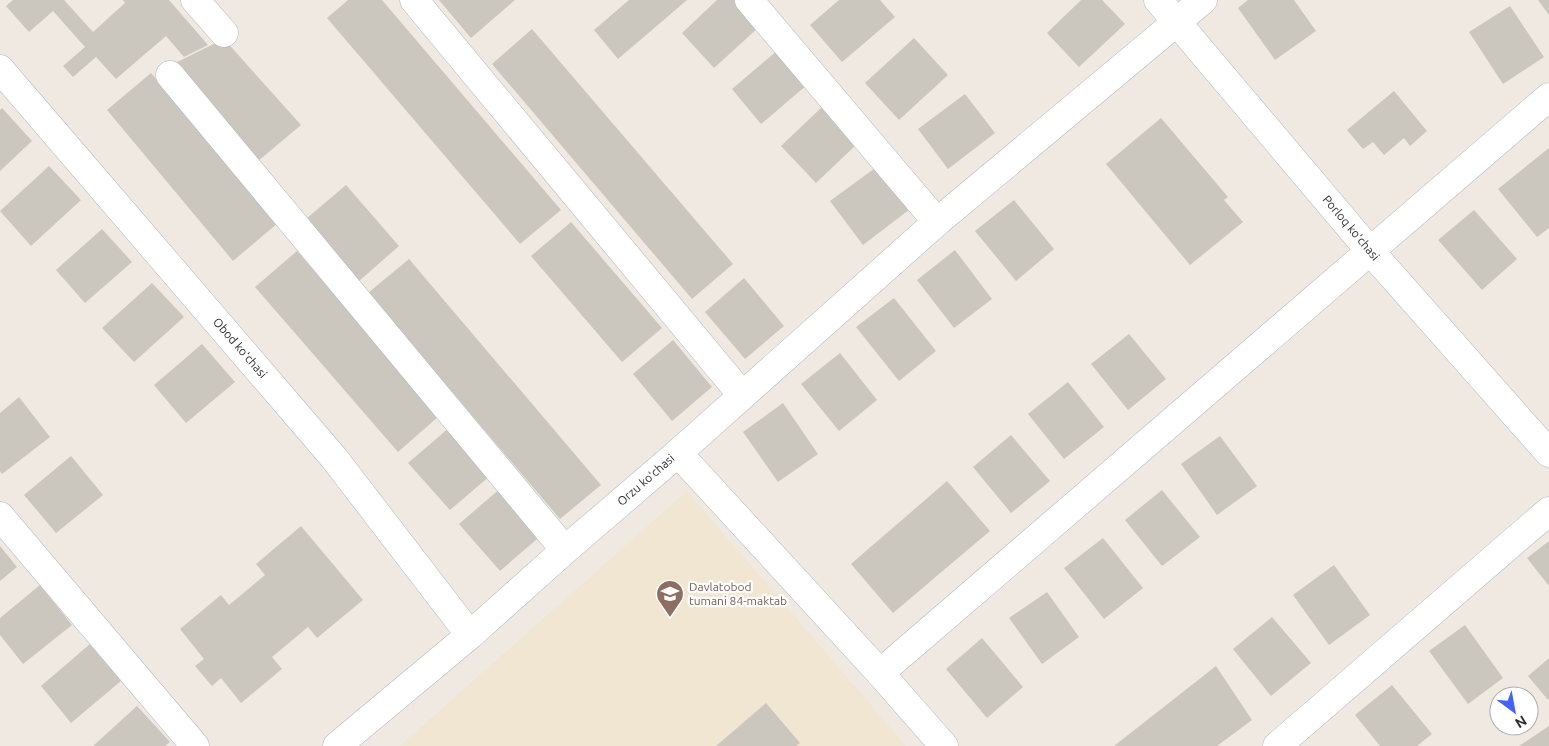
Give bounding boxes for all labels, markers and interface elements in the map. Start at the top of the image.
street label: Porloq koʻchasi [1320,193,1382,263]
street label: Obod koʻchasi [211,315,270,380]
street label: Orzu koʻchasi [615,451,677,508]
school or university icon: Davlatobod tumani 84-maktab [655,579,685,618]
place label: Davlatobod tumani 84-maktab [689,580,787,607]
north arrow [1489,686,1539,736]
text: N [1512,712,1530,732]

